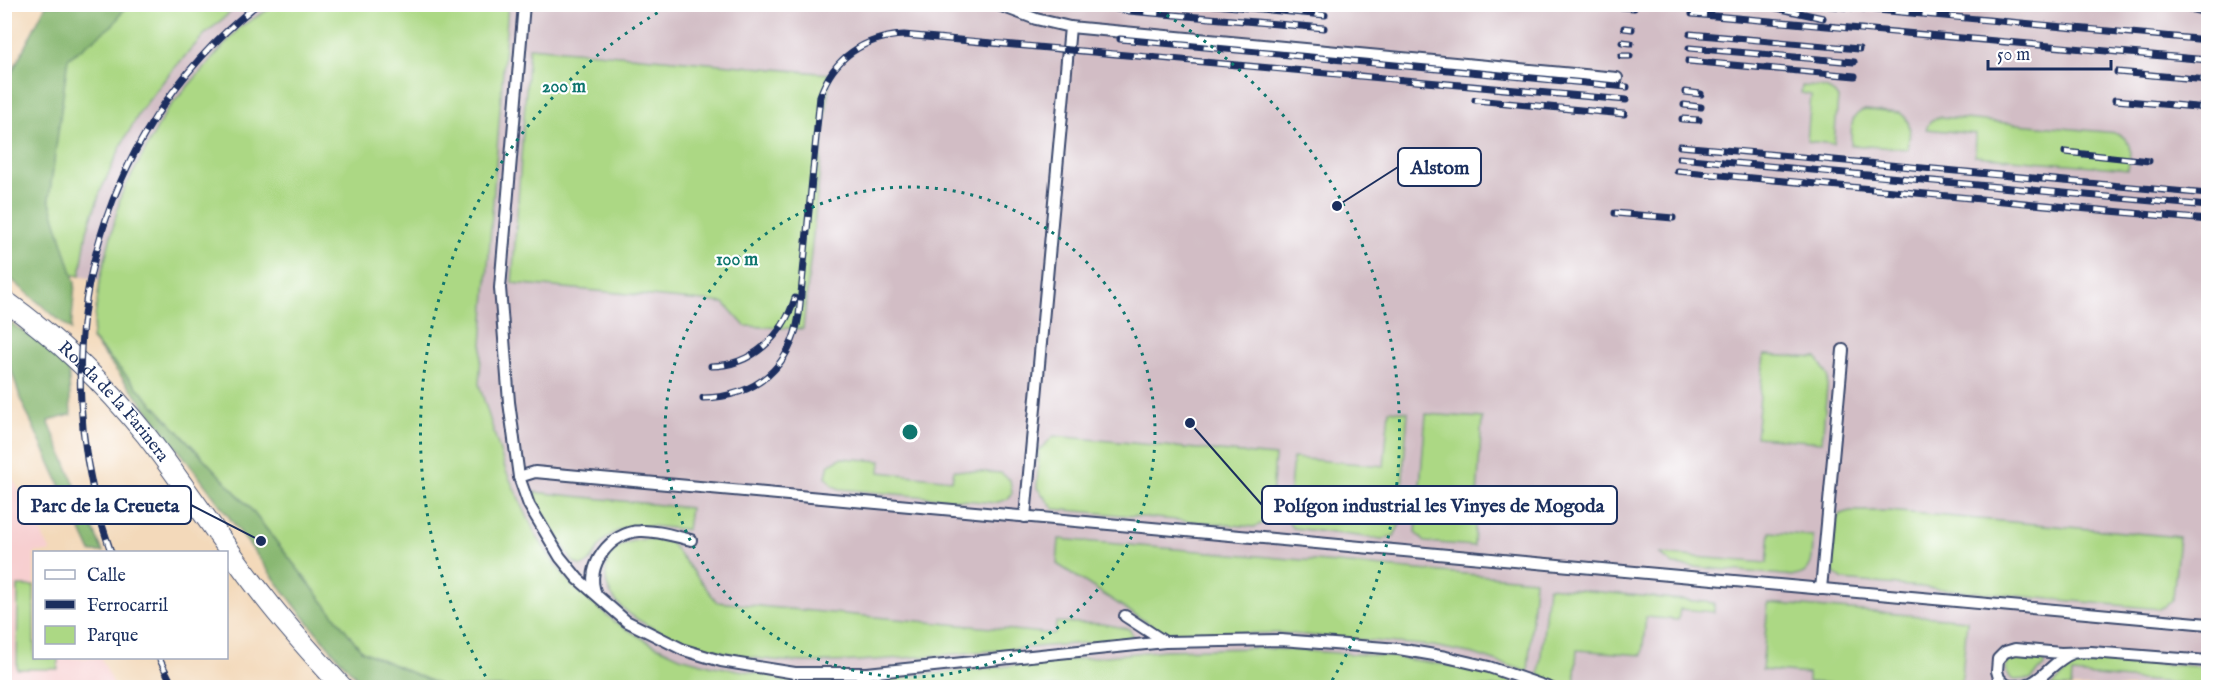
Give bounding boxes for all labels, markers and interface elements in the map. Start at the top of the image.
scale bar [1988,33,2111,71]
text: 50 m [1997,44,2030,67]
text: 200 m [542,76,586,99]
callout: Alstom [1398,148,1481,186]
text: Alstom [1409,156,1470,181]
text: 100 m [716,249,758,272]
street label: Ronda de la Farinera [53,337,174,467]
centre of rings [900,422,920,442]
callout: Parc de la Creueta [18,486,191,524]
callout: Polígon industrial les Vinyes de Mogoda [1262,486,1617,524]
text: Parc de la Creueta [31,494,180,519]
text: Polígon industrial les Vinyes de Mogoda [1274,494,1605,519]
legend [33,551,228,659]
text: Calle [87,565,126,588]
text: Ferrocarril [87,595,168,618]
text: Parque [87,625,138,648]

